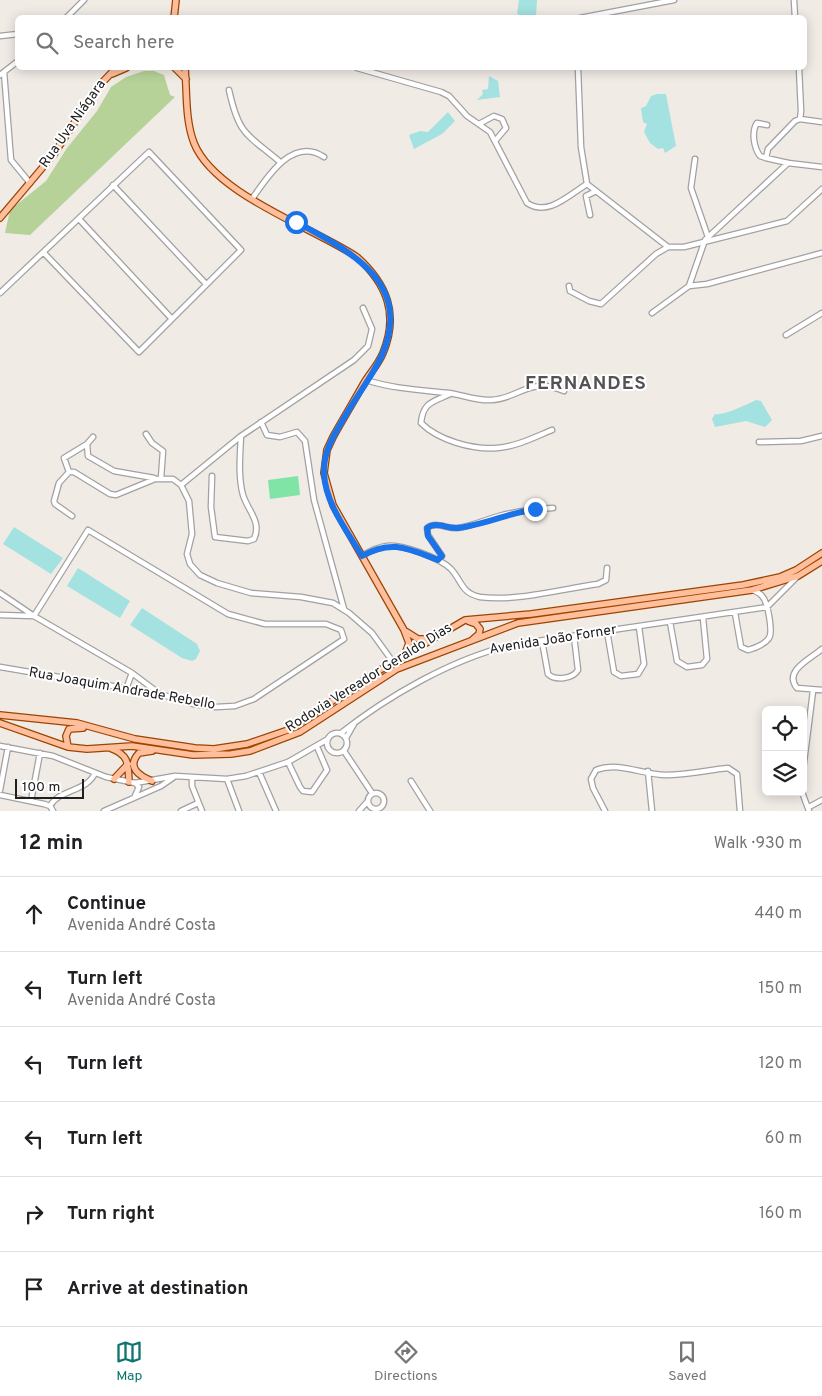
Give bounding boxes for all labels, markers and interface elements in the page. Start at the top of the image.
search box [15,15,807,70]
icon: search [33,29,61,57]
text: Search here [73,31,175,55]
street label: Rua Uva Niágara [36,77,110,171]
route start [285,211,308,234]
district label: FERNANDES [525,372,647,396]
route end [524,498,547,521]
street label: Rodovia Vereador Geraldo Dias [283,620,455,736]
street label: Avenida João Forner [488,621,618,658]
street label: Rua Joaquim Andrade Rebello [27,664,217,714]
map controls [762,706,807,796]
button: locate [762,706,807,751]
button: layers [762,751,807,796]
scale bar [15,776,84,799]
text: 100 m [22,779,60,796]
text: 12 min [20,830,83,857]
text: Walk · 930 m [714,834,802,854]
text: Continue [67,892,146,916]
icon: ahead [20,900,48,928]
text: 440 m [755,904,802,924]
text: Avenida André Costa [67,916,216,936]
text: Turn left [67,967,143,991]
icon: left [20,975,48,1003]
text: 150 m [759,979,802,999]
text: Avenida André Costa [67,991,216,1011]
icon: left [20,1050,48,1078]
text: Turn left [67,1052,143,1076]
text: 120 m [759,1054,802,1074]
icon: left [20,1125,48,1153]
text: Turn left [67,1127,143,1151]
text: 60 m [765,1129,802,1149]
icon: right [20,1200,48,1228]
text: Turn right [67,1202,155,1226]
text: 160 m [759,1204,802,1224]
icon: arrive [20,1275,48,1303]
text: Arrive at destination [67,1277,248,1301]
tab: Map [115,1338,143,1385]
tab: Directions [374,1338,438,1385]
tab: Saved [668,1338,707,1385]

